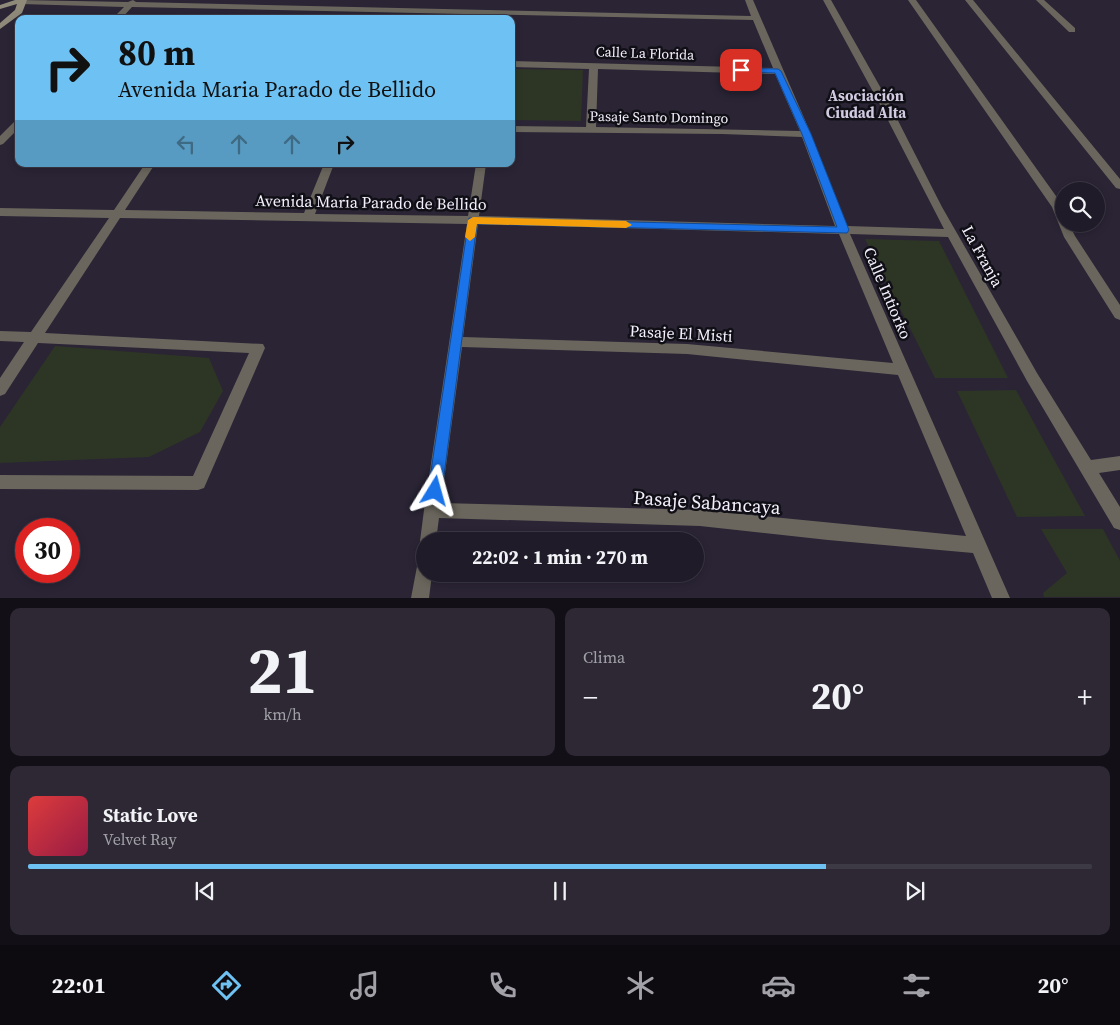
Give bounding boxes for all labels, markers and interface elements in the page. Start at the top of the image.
text: 80 m [118,29,195,77]
icon: right [35,35,100,100]
street label: Calle La Florida [595,41,695,65]
pin [720,49,762,91]
icon: arrive [727,56,755,84]
text: Avenida Maria Parado de Bellido [118,74,436,104]
district label: Asociación Ciudad Alta [826,85,907,123]
street label: Pasaje Santo Domingo [589,106,729,128]
icon: left [172,130,200,158]
icon: ahead [225,130,253,158]
icon: ahead [278,130,306,158]
icon: right [331,130,359,158]
map controls [1055,182,1105,232]
button: search [1055,182,1105,232]
street label: Avenida Maria Parado de Bellido [255,189,487,215]
street label: La Franja [957,221,1009,291]
street label: Calle Intiorko [859,244,917,342]
street label: Pasaje El Misti [629,319,733,347]
position arrow [408,464,460,516]
street label: Pasaje Sabancaya [633,484,782,520]
speed limit sign: 30 [15,518,80,583]
text: 22:02 · 1 min · 270 m [472,544,648,570]
text: 21 [247,626,318,715]
text: Clima [583,646,625,668]
text: 20° [811,670,864,722]
text: − [583,678,598,716]
text: + [1077,678,1092,716]
text: km/h [263,703,302,725]
text: Static Love [103,802,198,828]
text: Velvet Ray [103,828,177,850]
icon: previous [191,877,219,905]
icon: pause [546,877,574,905]
icon: next [901,877,929,905]
icon: directions [209,968,244,1003]
icon: music [347,968,382,1003]
icon: phone [485,968,520,1003]
icon: climate [623,968,658,1003]
icon: car [761,968,796,1003]
icon: filters [899,968,934,1003]
text: 22:01 [52,970,106,1000]
text: 20° [1037,970,1068,1000]

